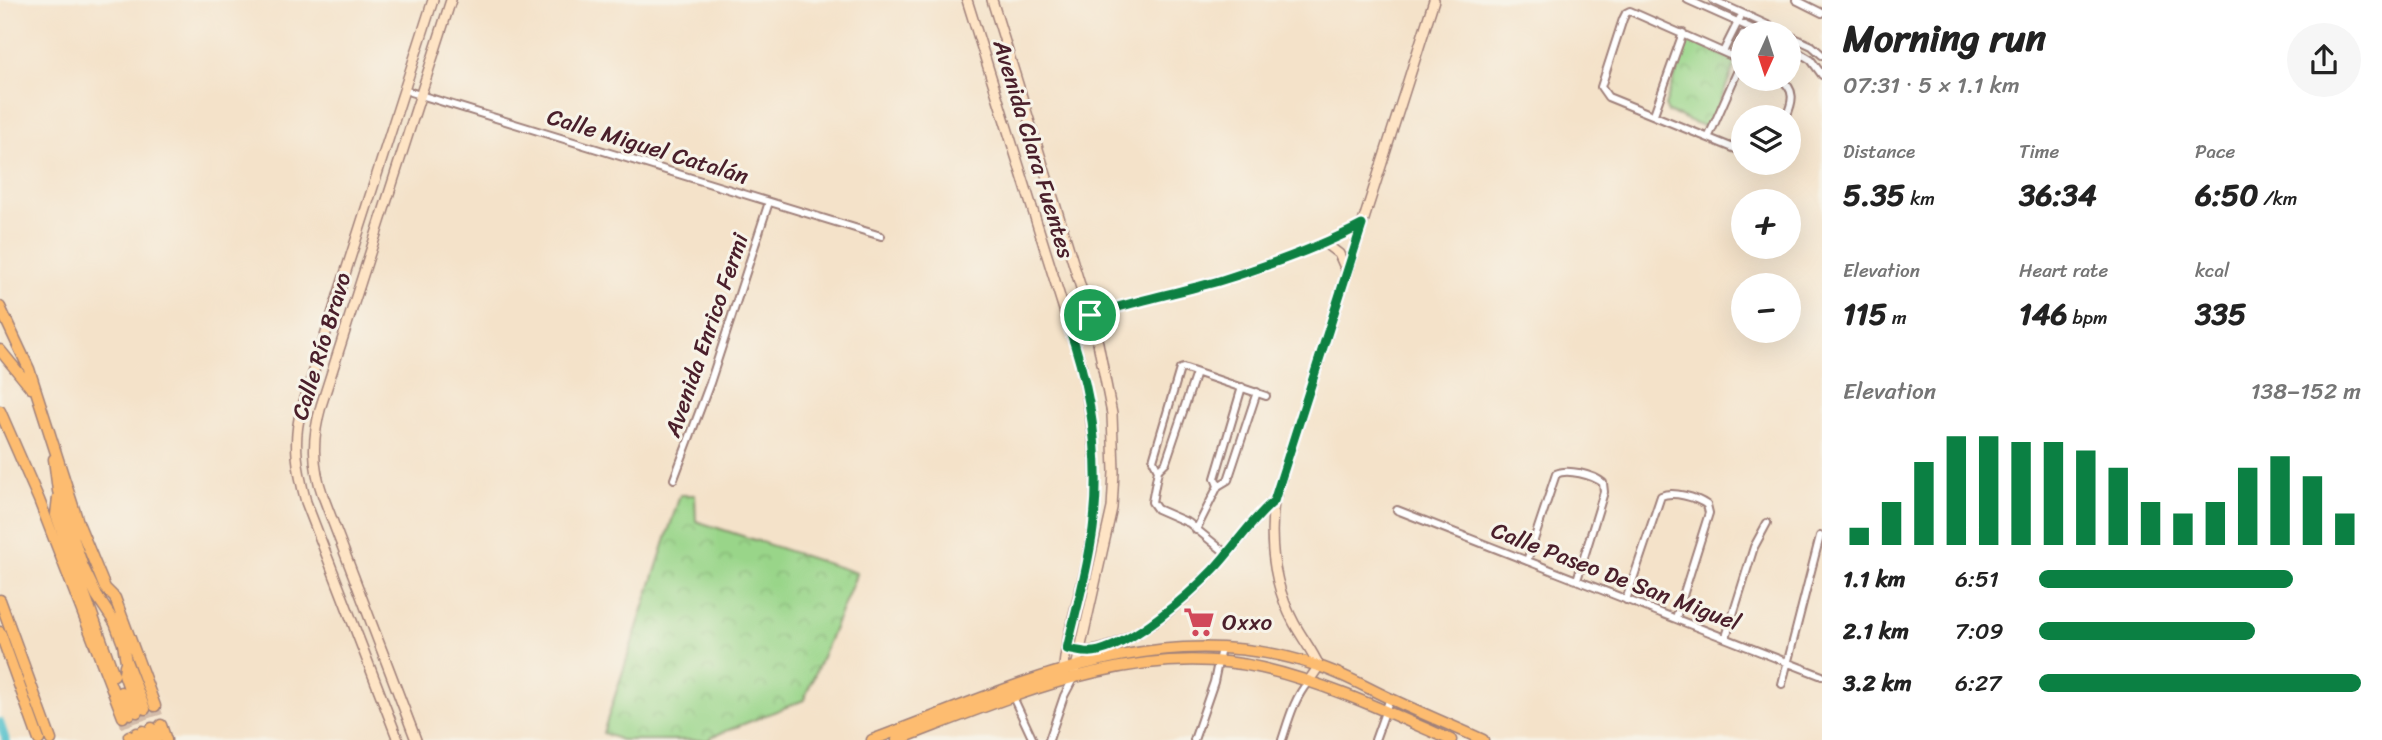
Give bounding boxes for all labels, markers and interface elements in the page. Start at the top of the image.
text: Morning run [1843,5,2046,72]
north arrow [1731,21,1801,91]
map controls [1731,21,1801,343]
button: share [2287,23,2361,97]
street label: Avenida Clara Fuentes [980,34,1086,264]
text: 07:31 · 5 × 1.1 km [1843,65,2020,106]
street label: Calle Miguel Catalán [542,96,754,197]
button: layers [1731,105,1801,175]
text: Distance [1843,135,1915,168]
text: Time [2019,135,2059,168]
text: Pace [2195,135,2235,168]
text: 5.35 [1843,168,1905,222]
text: 36:34 [2019,168,2097,222]
text: 6:50 [2195,168,2258,222]
text: km [1905,182,1935,215]
text: /km [2258,182,2297,215]
button: + [1731,189,1801,259]
street label: Avenida Enrico Fermi [652,227,761,444]
text: Elevation [1843,254,1920,287]
text: Heart rate [2019,254,2108,287]
text: kcal [2195,254,2230,287]
street label: Calle Río Bravo [280,267,363,425]
button: − [1731,273,1801,343]
pin [1060,285,1120,345]
text: 115 [1843,287,1887,341]
text: 146 [2019,287,2068,341]
text: 335 [2195,287,2246,341]
icon: arrive [1071,296,1109,334]
text: m [1887,301,1907,334]
text: bpm [2068,301,2108,334]
text: Elevation [1843,371,1936,412]
text: 138–152 m [2251,371,2361,412]
street label: Calle Paseo De San Miguel [1485,510,1747,643]
text: 1.1 km [1843,559,1906,600]
text: 6:51 [1955,559,1999,600]
place label: Oxxo [1222,602,1272,643]
supermarket icon: Oxxo [1182,605,1216,639]
text: 2.1 km [1843,611,1909,652]
text: 7:09 [1955,611,2004,652]
text: 3.2 km [1843,663,1912,704]
text: 6:27 [1955,663,2001,704]

